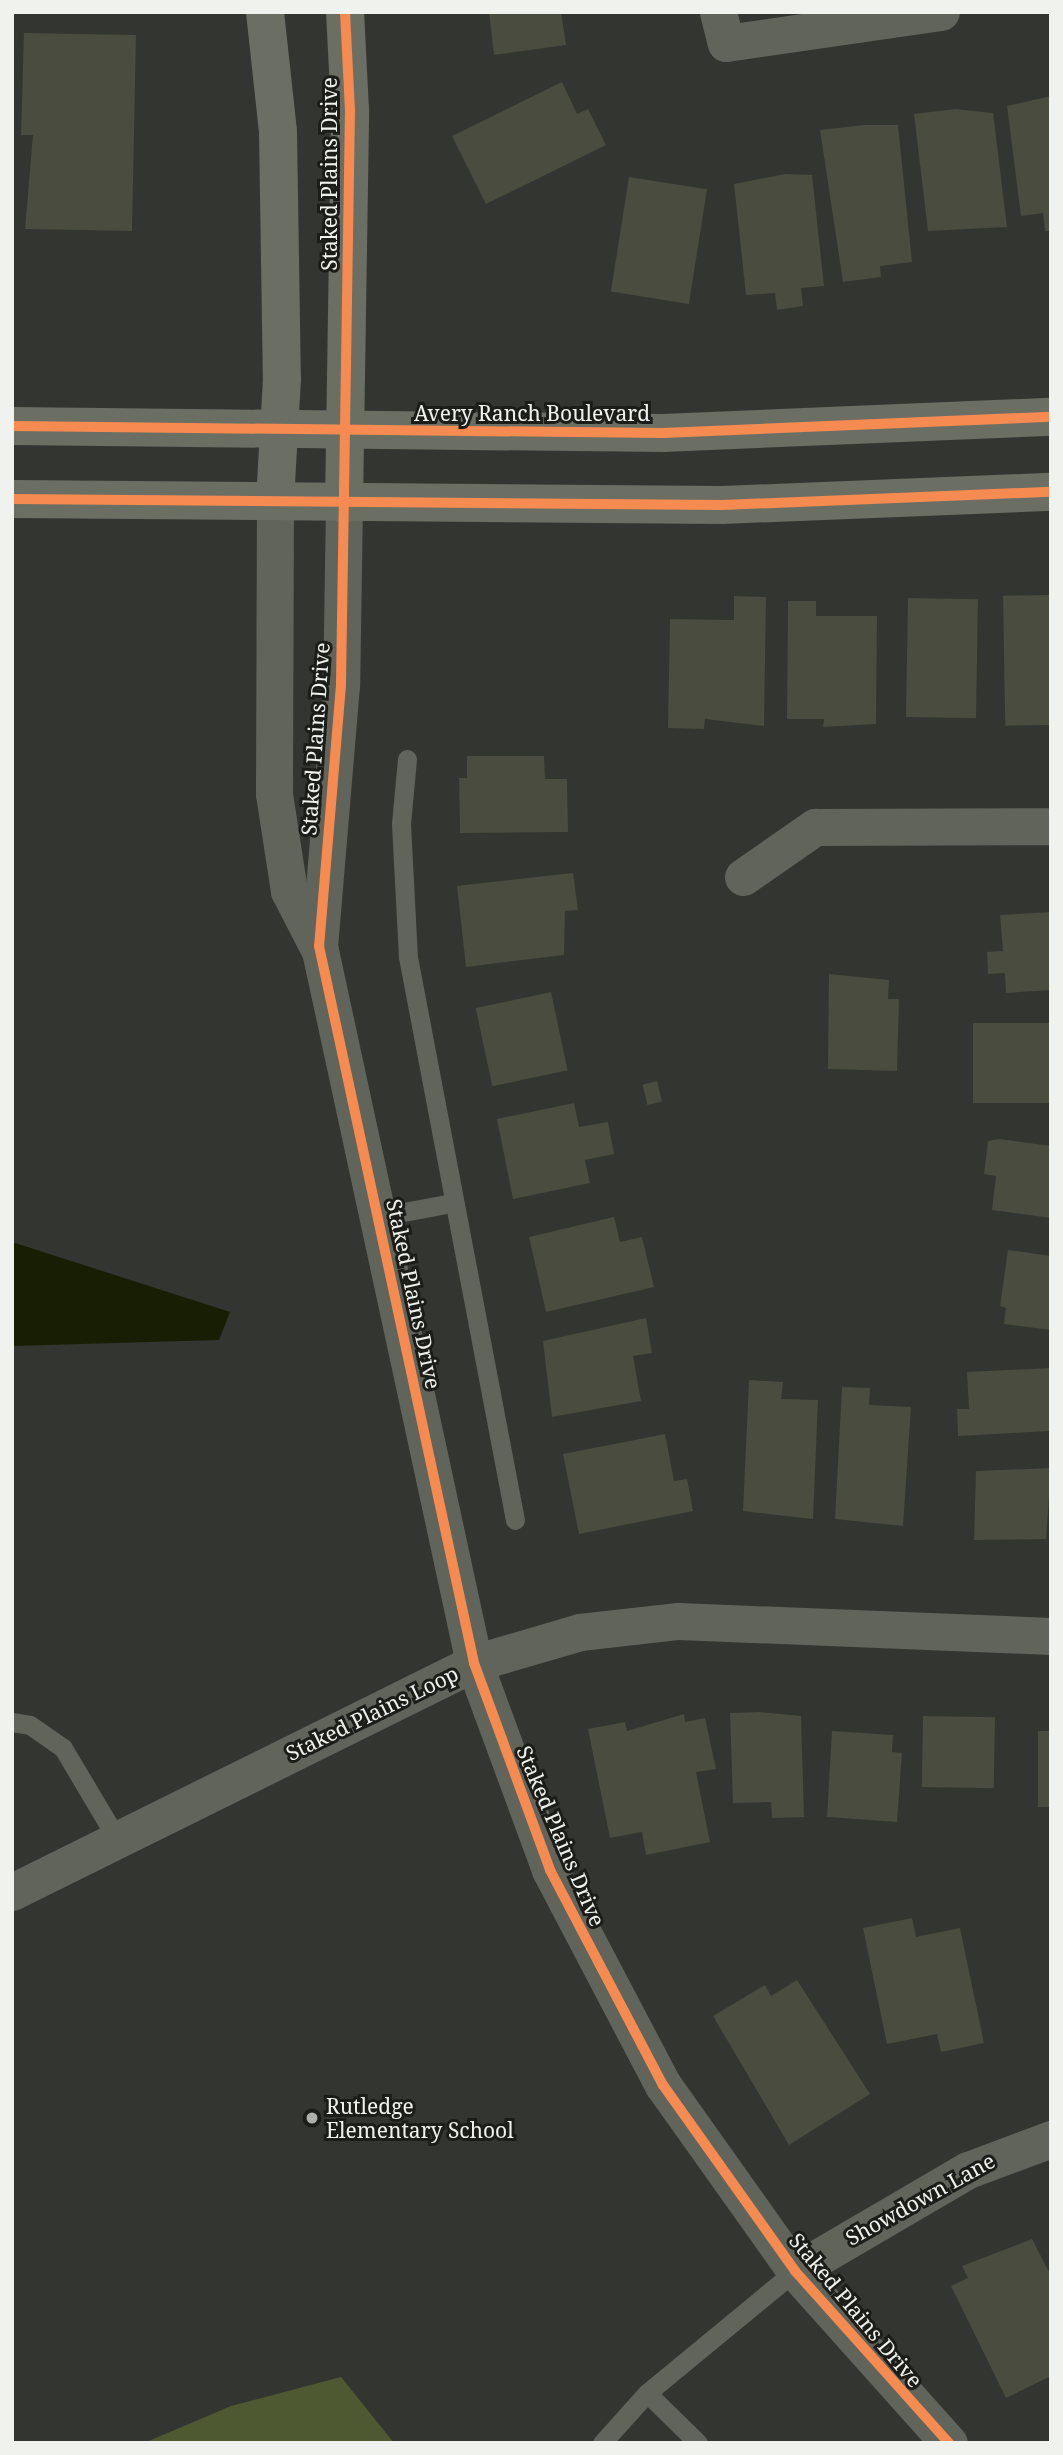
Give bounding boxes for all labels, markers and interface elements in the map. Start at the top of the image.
street label: Staked Plains Drive [316,77,342,271]
street label: Avery Ranch Boulevard [414,400,650,426]
street label: Staked Plains Drive [296,642,334,836]
street label: Staked Plains Drive [382,1197,446,1391]
street label: Staked Plains Loop [282,1660,462,1766]
street label: Staked Plains Drive [512,1742,610,1930]
place label: Rutledge Elementary School [326,2093,514,2143]
marker: Rutledge Elementary School [304,2110,320,2126]
street label: Showdown Lane [841,2148,999,2250]
street label: Staked Plains Drive [784,2228,928,2392]

